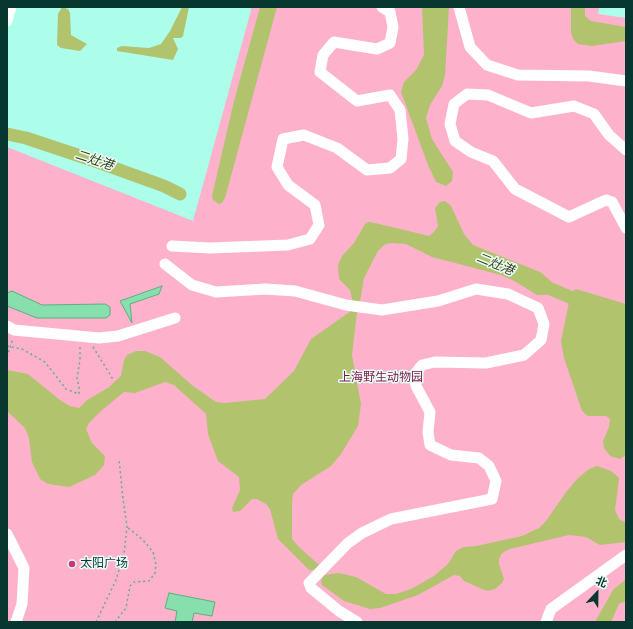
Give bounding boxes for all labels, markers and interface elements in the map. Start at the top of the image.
water label: 二灶港 [73,148,115,174]
water label: 二灶港 [474,250,516,280]
park label: 上海野生动物园 [339,371,423,385]
place label: 太阳广场 [80,557,128,571]
marker: 太阳广场 [67,559,77,569]
text: 北 [593,572,610,591]
north arrow [577,573,617,613]

